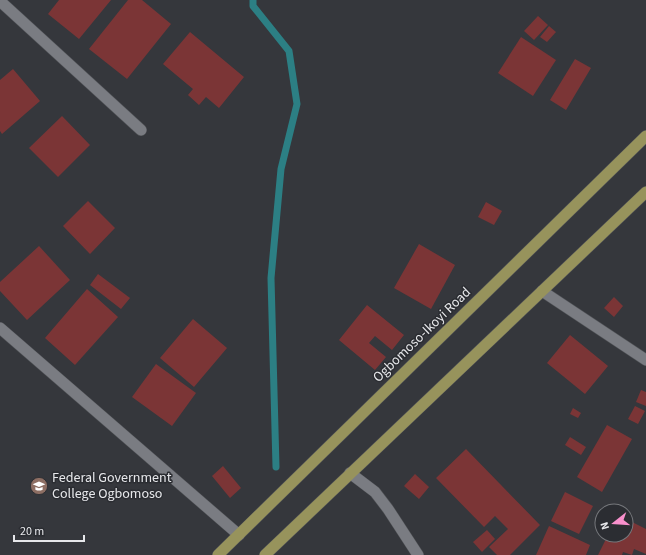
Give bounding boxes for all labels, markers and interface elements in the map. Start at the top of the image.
street label: Ogbomoso-Ikoyi Road [368,283,476,387]
place label: Federal Government College Ogbomoso [52,468,172,504]
school or university icon: Federal Government College Ogbomoso [29,476,49,496]
north arrow [594,503,634,543]
scale bar [14,517,84,543]
text: N [597,520,613,531]
text: 20 m [20,523,44,540]

